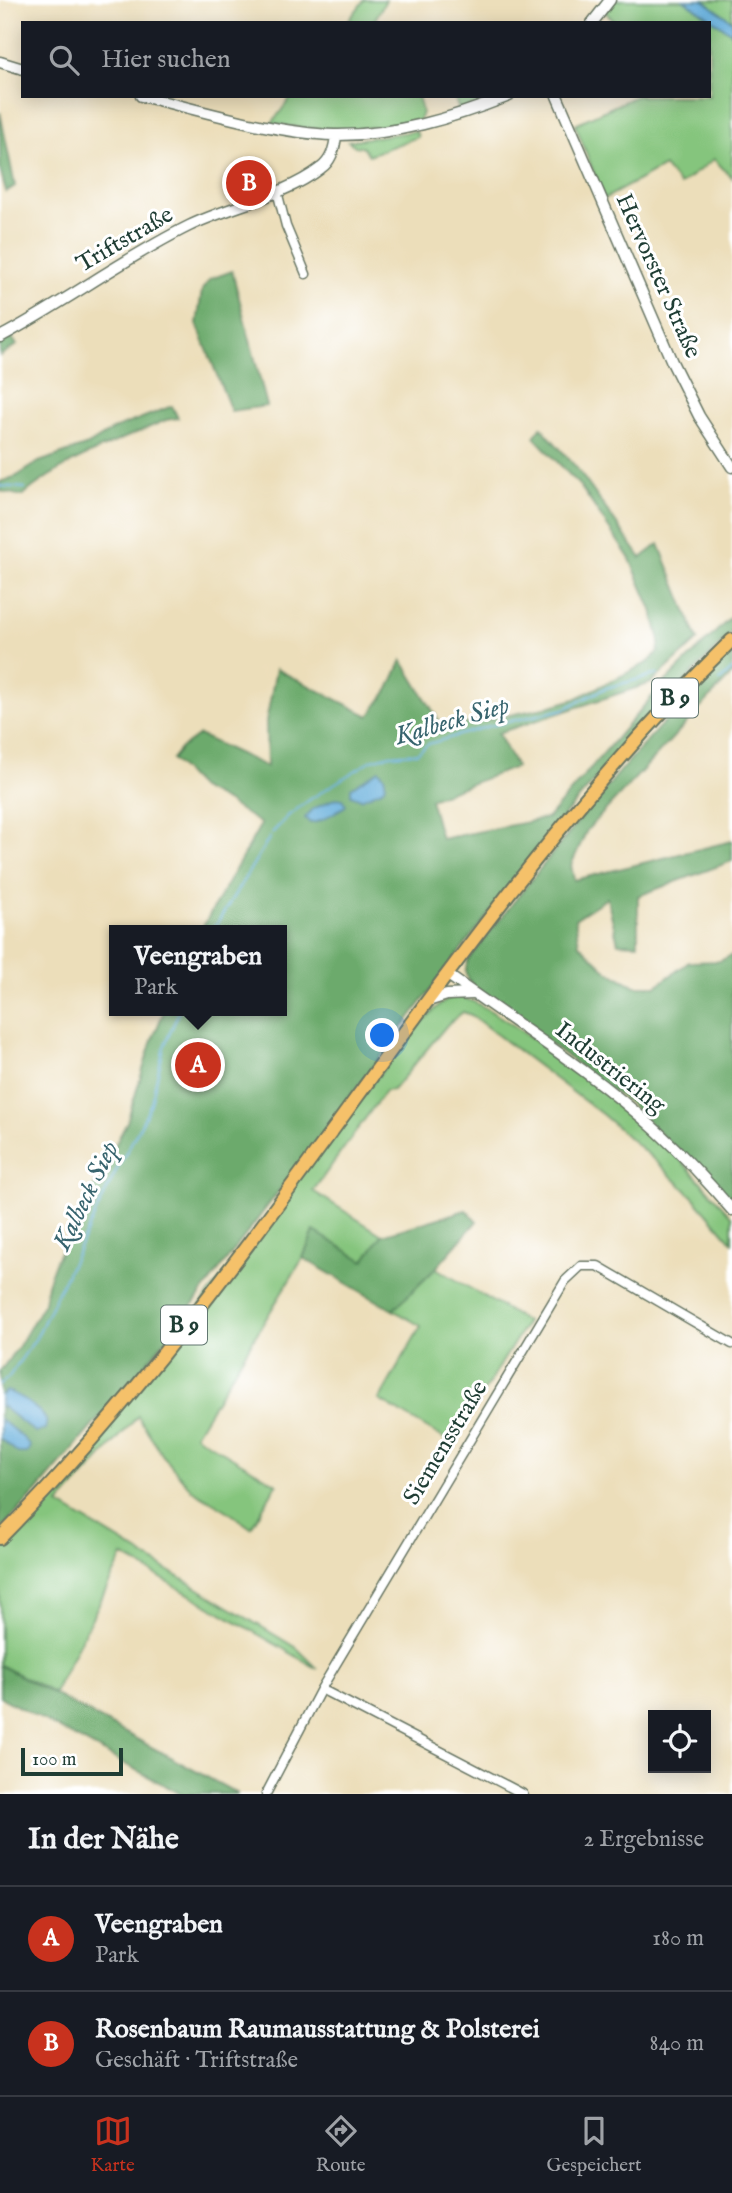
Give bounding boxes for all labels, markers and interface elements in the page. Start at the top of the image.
search box [21,21,711,98]
icon: search [45,41,83,79]
text: Hier suchen [101,43,231,76]
pin: B [226,157,272,209]
street label: Hervorster Straße [608,189,708,363]
street label: Triftstraße [71,200,179,280]
road number: B 9 [652,678,698,718]
water label: Kalbeck Siep [390,689,513,753]
popup [109,925,287,1016]
text: Veengraben [134,940,262,973]
text: Park [134,973,178,1002]
street label: Industriering [548,1015,672,1122]
your location [365,1018,399,1052]
pin: A [175,1039,221,1091]
water label: Kalbeck Siep [45,1136,127,1257]
road number: B 9 [161,1306,207,1344]
street label: Siemensstraße [397,1375,495,1511]
map controls [648,1710,711,1773]
button: locate [648,1710,711,1773]
scale bar [21,1745,122,1777]
text: 100 m [32,1748,76,1772]
text: In der Nähe [28,1821,179,1859]
text: 2 Ergebnisse [583,1825,704,1854]
text: Veengraben [95,1908,223,1941]
text: A [43,1924,59,1953]
text: 180 m [652,1924,704,1953]
text: Park [95,1941,139,1970]
text: Rosenbaum Raumausstattung & Polsterei [95,2013,540,2046]
text: B [43,2029,59,2058]
text: 840 m [650,2029,704,2058]
text: Geschäft · Triftstraße [95,2046,298,2075]
tab: Karte [91,2112,135,2178]
tab: Route [316,2112,365,2178]
tab: Gespeichert [546,2112,641,2178]

